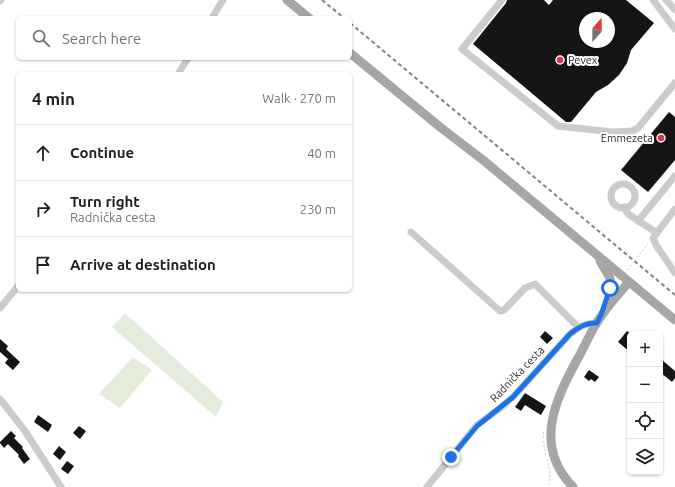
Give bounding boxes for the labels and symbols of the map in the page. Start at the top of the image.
north arrow [579,12,615,48]
place label: Pevex [568,54,598,66]
marker: Pevex [555,55,565,65]
place label: Emmezeta [601,132,653,144]
marker: Emmezeta [656,133,666,143]
route start [601,279,619,297]
street label: Radnička cesta [487,344,547,404]
route end [442,448,460,466]

